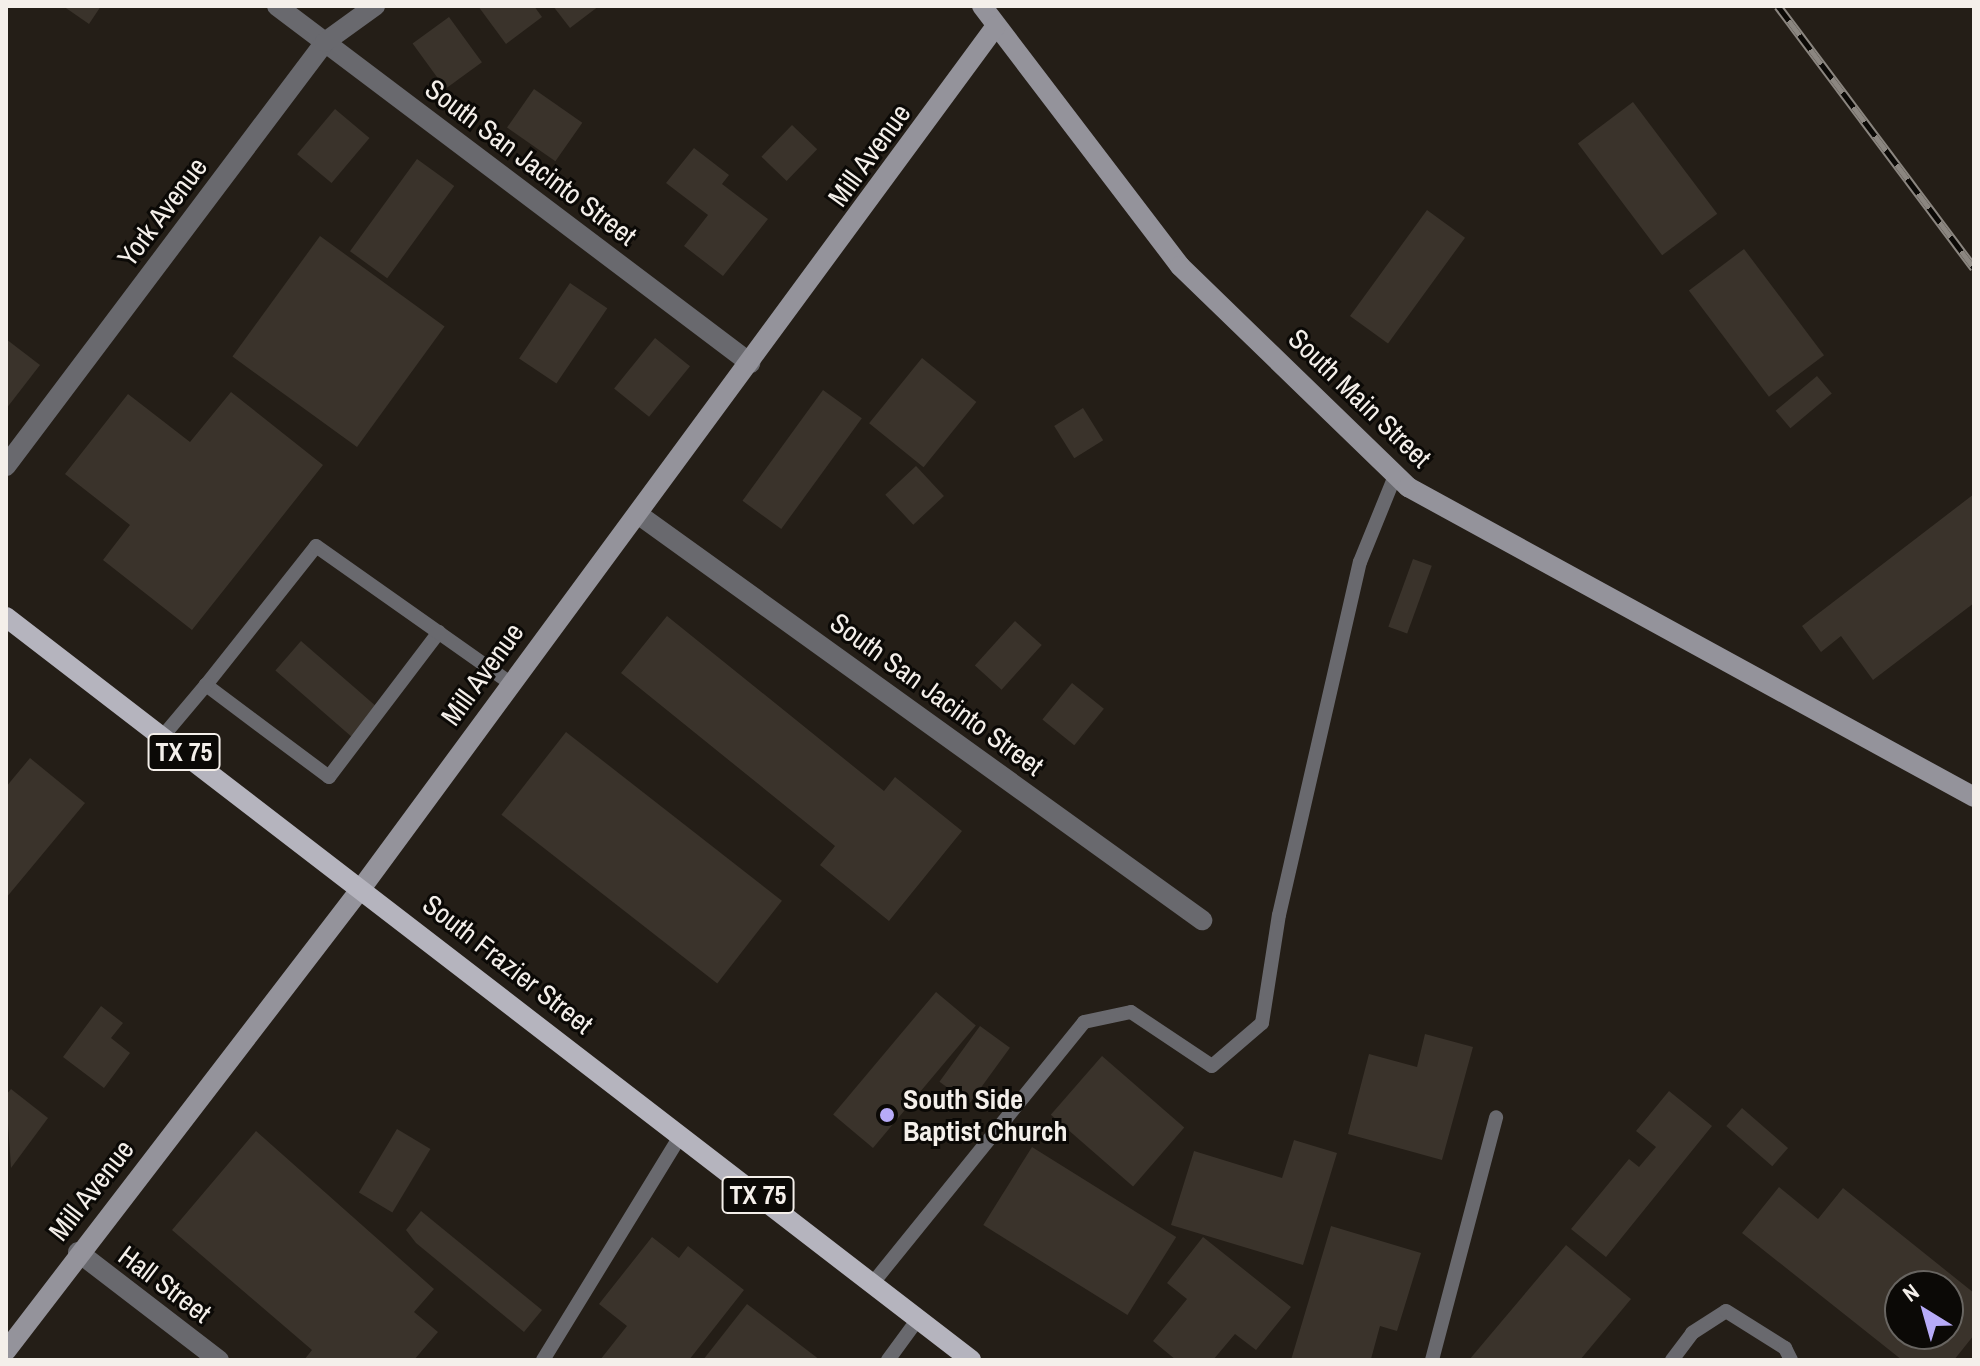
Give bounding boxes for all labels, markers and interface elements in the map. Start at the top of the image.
street label: South San Jacinto Street [419,72,643,252]
street label: Mill Avenue [820,97,918,213]
street label: York Avenue [110,150,214,274]
street label: South Main Street [1282,322,1438,474]
street label: South San Jacinto Street [824,605,1050,783]
street label: Mill Avenue [433,616,531,732]
road number: TX 75 [146,730,222,774]
street label: South Frazier Street [416,887,600,1041]
place label: South Side Baptist Church [903,1082,1068,1148]
marker: South Side Baptist Church [878,1106,896,1124]
street label: Mill Avenue [41,1133,141,1247]
road number: TX 75 [720,1173,796,1217]
street label: Hall Street [112,1238,218,1330]
north arrow [1884,1270,1964,1350]
text: N [1897,1277,1925,1308]

